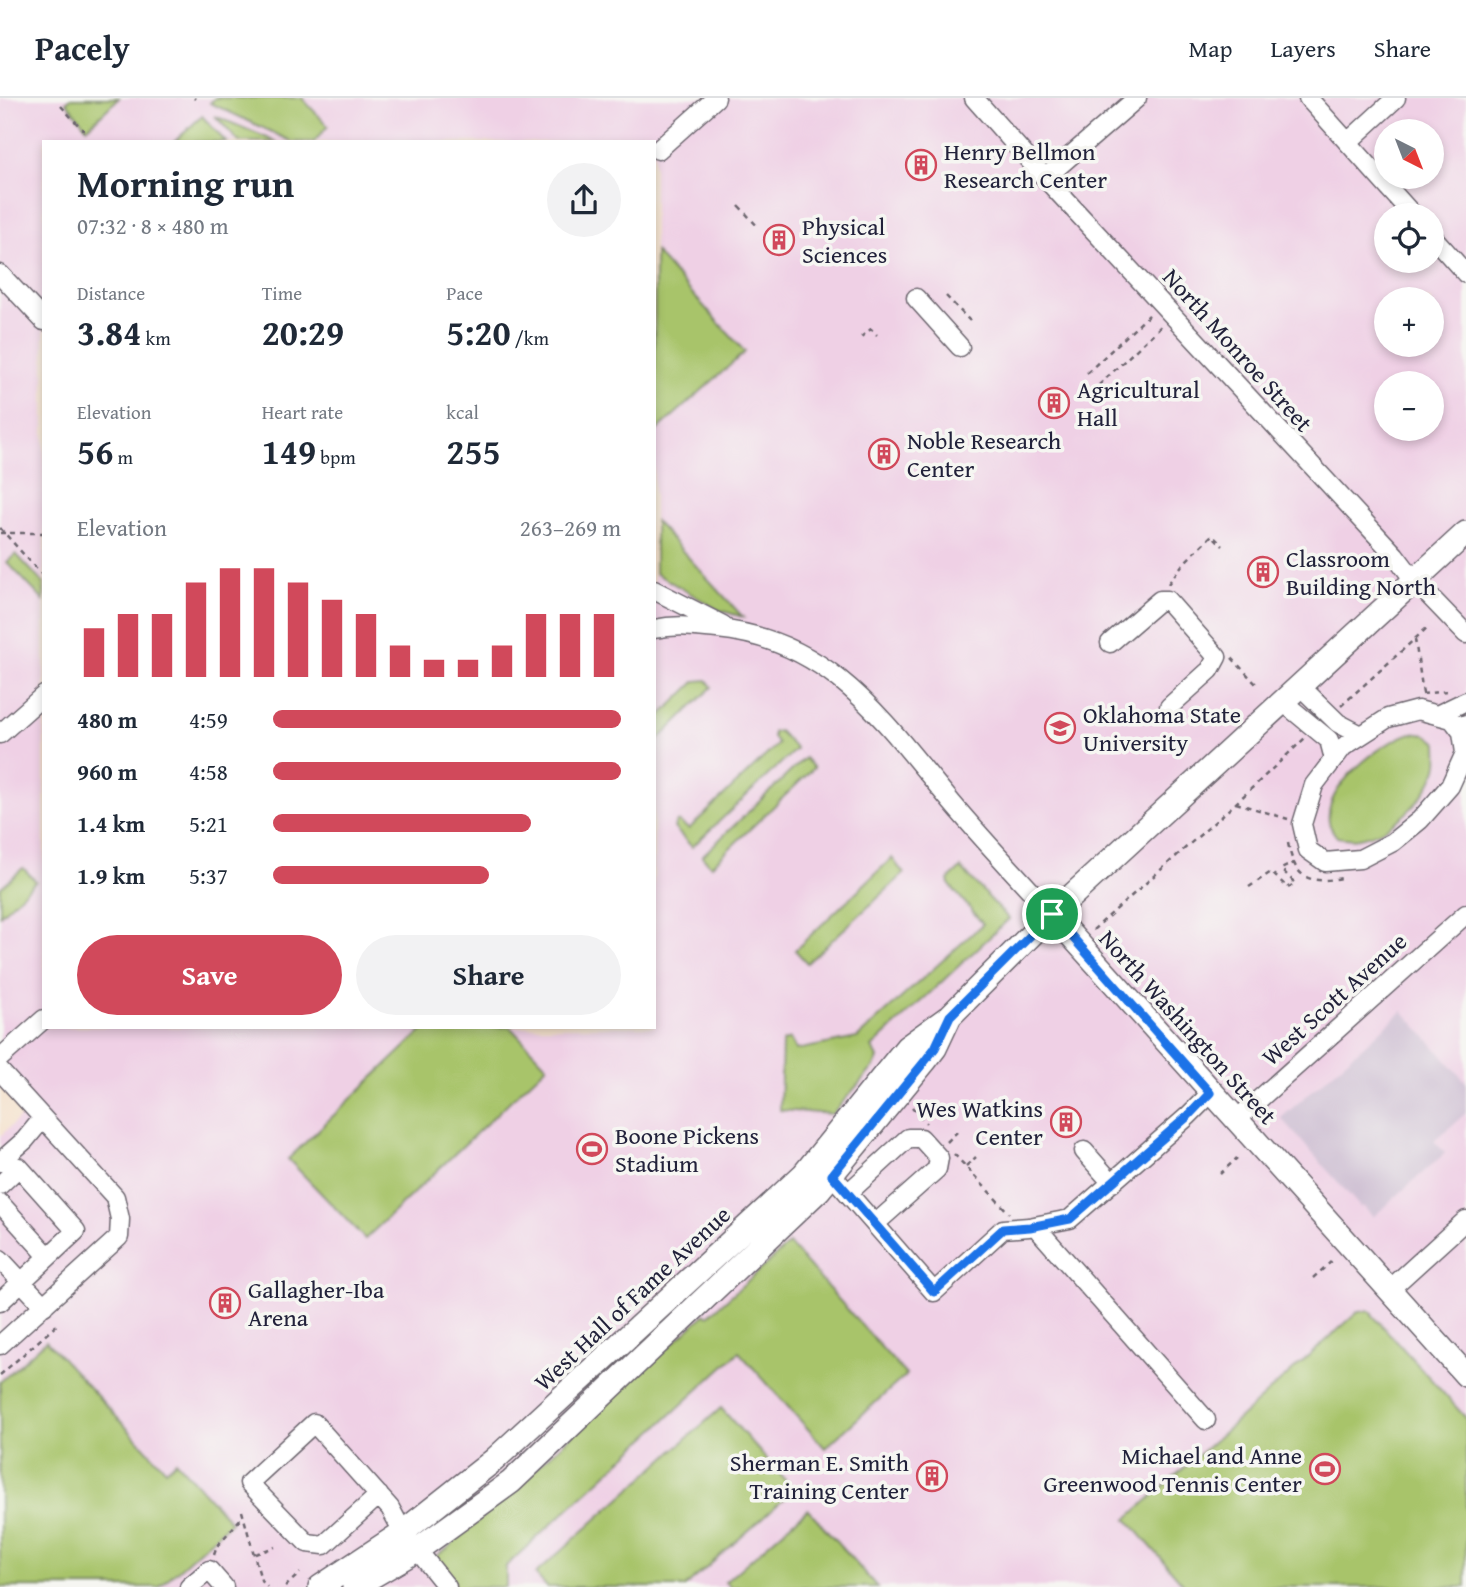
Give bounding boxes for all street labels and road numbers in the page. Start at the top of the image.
street label: North Monroe Street [1155,260,1321,440]
street label: North Washington Street [1091,922,1285,1132]
street label: West Scott Avenue [1254,924,1414,1074]
street label: West Hall of Fame Avenue [526,1197,738,1399]

